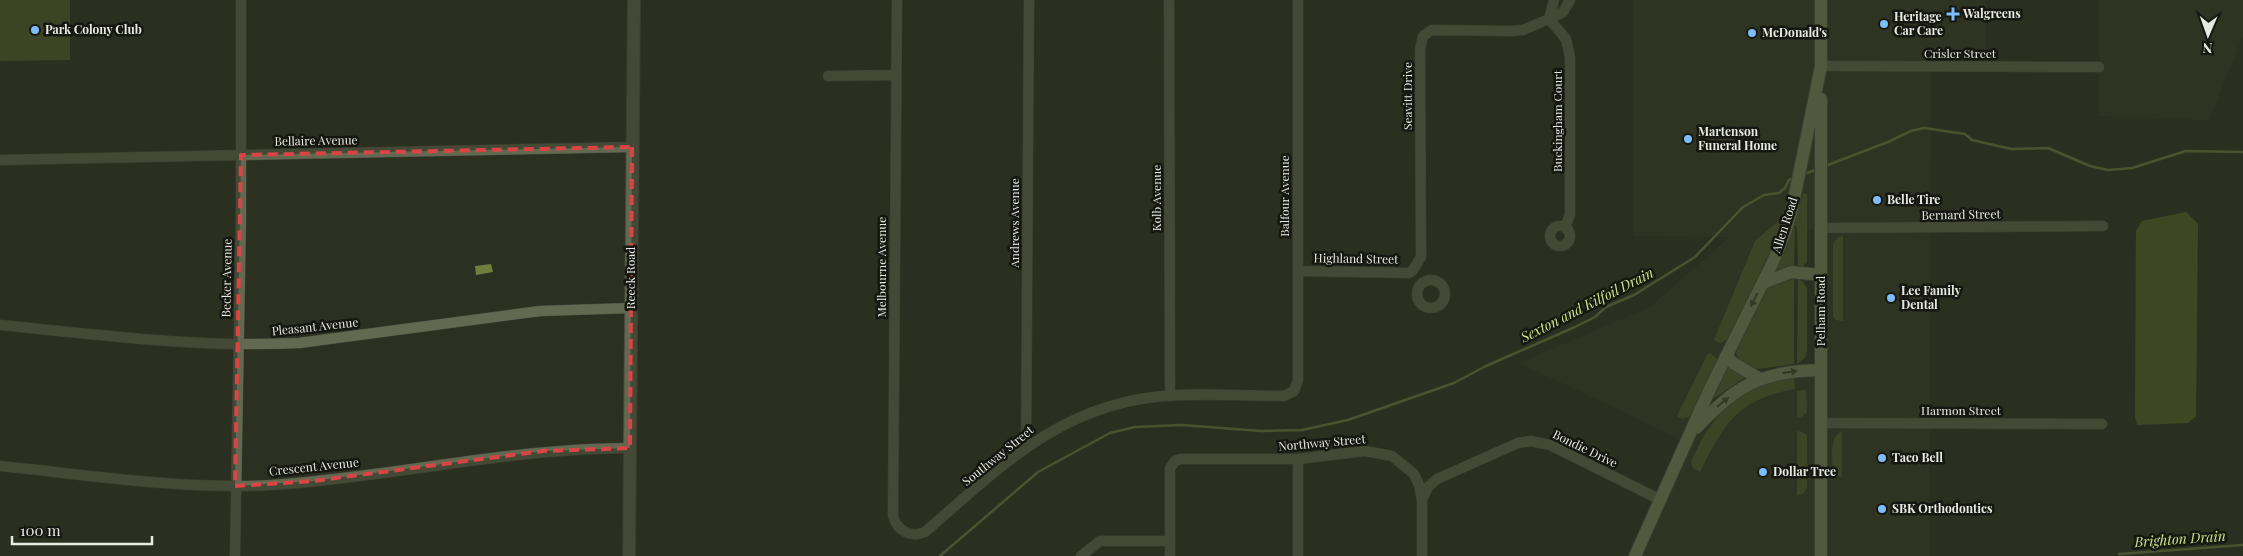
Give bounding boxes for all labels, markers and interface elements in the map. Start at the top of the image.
place label: Walgreens [1962,5,2021,21]
place label: Heritage Car Care [1894,8,1943,38]
marker: Walgreens [1947,8,1959,20]
north arrow [2183,10,2233,60]
marker: Heritage Car Care [1878,18,1890,30]
place label: Park Colony Club [45,21,142,37]
marker: Park Colony Club [29,24,41,36]
place label: McDonald's [1762,24,1828,40]
marker: McDonald's [1746,27,1758,39]
text: N [2202,39,2213,58]
street label: Crisler Street [1924,45,1997,61]
street label: Seavitt Drive [1399,62,1415,130]
street label: Buckingham Court [1549,69,1565,172]
place label: Martenson Funeral Home [1698,123,1777,153]
street label: Bellaire Avenue [274,131,358,149]
marker: Martenson Funeral Home [1682,133,1694,145]
street label: Balfour Avenue [1276,155,1292,237]
street label: Kolb Avenue [1148,165,1164,231]
street label: Andrews Avenue [1006,178,1022,269]
place label: Belle Tire [1887,191,1940,207]
marker: Belle Tire [1871,194,1883,206]
street label: Allen Road [1767,195,1801,256]
street label: Bernard Street [1921,205,2002,223]
street label: Melbourne Avenue [873,217,889,317]
street label: Becker Avenue [217,238,235,318]
street label: Reeck Road [622,247,638,309]
street label: Highland Street [1314,249,1399,267]
water label: Sexton and Kilfoil Drain [1516,263,1657,347]
street label: Pelham Road [1812,276,1828,346]
place label: Lee Family Dental [1901,282,1962,312]
marker: Lee Family Dental [1885,292,1897,304]
one-way arrow [1750,293,1758,307]
street label: Pleasant Avenue [271,314,359,339]
one-way arrow [1783,368,1799,376]
one-way arrow [1716,396,1729,407]
street label: Harmon Street [1921,402,2002,418]
street label: Southway Street [958,421,1037,489]
street label: Bondie Drive [1550,426,1620,471]
street label: Northway Street [1278,430,1367,454]
place label: Taco Bell [1892,449,1943,465]
marker: Taco Bell [1876,452,1888,464]
street label: Crescent Avenue [268,453,360,479]
place label: Dollar Tree [1773,463,1836,479]
marker: Dollar Tree [1757,466,1769,478]
place label: SBK Orthodontics [1892,500,1993,516]
marker: SBK Orthodontics [1876,503,1888,515]
scale bar [12,514,152,546]
text: 100 m [20,520,61,540]
water label: Brighton Drain [2133,526,2226,551]

